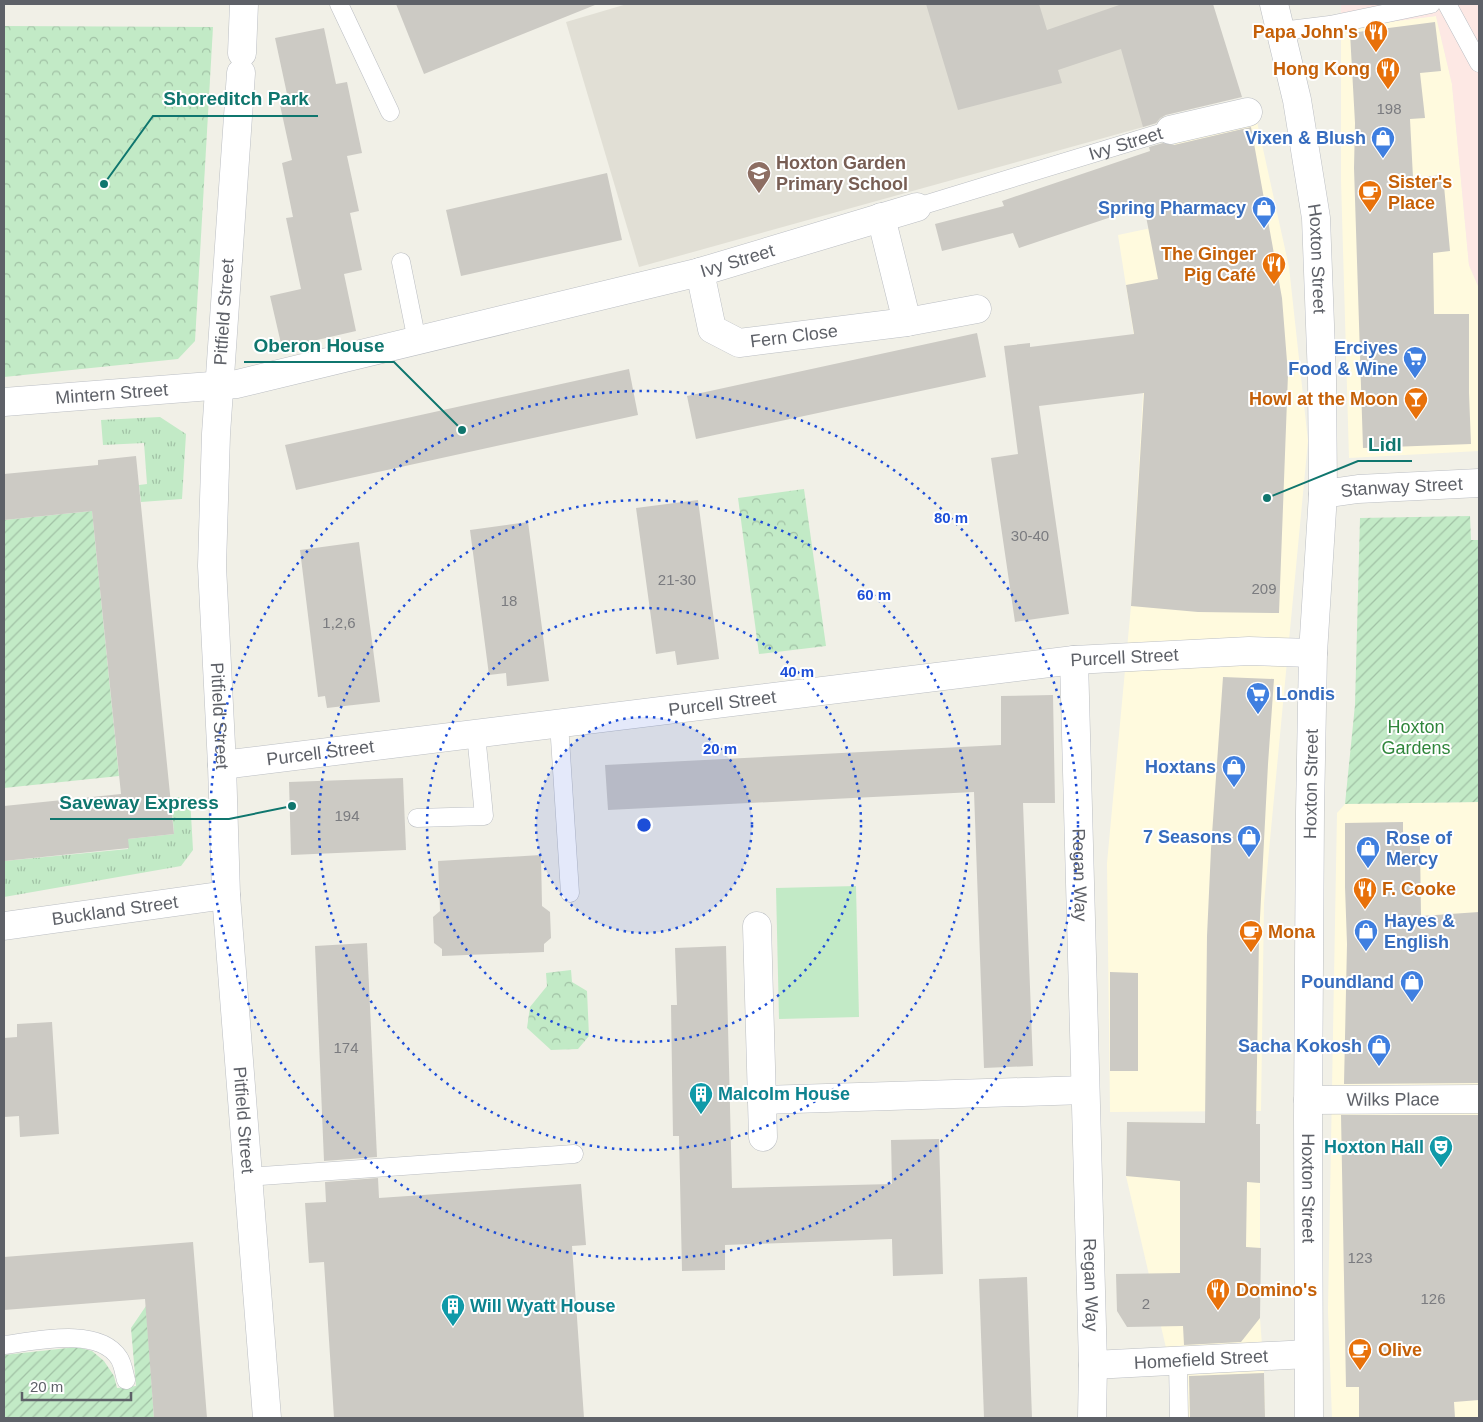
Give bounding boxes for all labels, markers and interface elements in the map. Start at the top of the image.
restaurant icon: Papa John's [1363,19,1389,53]
place label: Papa John's [1253,22,1358,42]
restaurant icon: Hong Kong [1375,56,1401,90]
place label: Hong Kong [1273,59,1370,79]
callout: Shoreditch Park [153,82,318,116]
text: Shoreditch Park [163,88,309,109]
house number: 198 [1376,100,1402,117]
street label: Ivy Street [1086,123,1165,164]
shop icon: Vixen & Blush [1370,125,1396,159]
place label: Vixen & Blush [1245,128,1366,148]
place label: Hoxton Garden Primary School [776,153,908,194]
school or university icon: Hoxton Garden Primary School [746,160,772,194]
place label: Sister's Place [1388,172,1452,213]
cafe icon: Sister's Place [1357,179,1383,213]
shop icon: Spring Pharmacy [1251,195,1277,229]
place label: Spring Pharmacy [1098,198,1246,218]
street label: Hoxton Street [1304,202,1330,314]
street label: Ivy Street [698,240,777,281]
place label: The Ginger Pig Café [1161,244,1256,285]
restaurant icon: The Ginger Pig Café [1261,251,1287,285]
street label: Pitfield Street [210,258,238,366]
street label: Fern Close [749,321,839,352]
callout: Oberon House [244,328,394,362]
text: Oberon House [254,335,384,356]
place label: Erciyes Food & Wine [1288,338,1398,379]
supermarket icon: Erciyes Food & Wine [1402,345,1428,379]
street label: Mintern Street [54,379,169,408]
bar icon: Howl at the Moon [1403,386,1429,420]
place label: Howl at the Moon [1249,389,1398,409]
callout: Lidl [1358,427,1412,461]
text: Lidl [1368,434,1402,455]
street label: Stanway Street [1339,474,1463,501]
text: 80 m [934,509,968,526]
house number: 30-40 [1011,527,1049,544]
house number: 21-30 [658,571,696,588]
house number: 209 [1251,580,1277,597]
text: 60 m [857,586,891,603]
house number: 18 [501,592,517,609]
house number: 1,2,6 [322,614,356,631]
street label: Purcell Street [1070,645,1179,670]
street label: Pitfield Street [207,662,232,770]
text: 40 m [780,663,814,680]
supermarket icon: Londis [1245,681,1271,715]
place label: Londis [1276,684,1335,704]
street label: Purcell Street [667,687,777,720]
park label: Hoxton Gardens [1381,717,1451,758]
street label: Hoxton Street [1300,729,1322,839]
street label: Purcell Street [265,736,375,769]
text: 20 m [703,740,737,757]
shop icon: Hoxtans [1221,754,1247,788]
place label: Hoxtans [1145,757,1216,777]
callout: Saveway Express [50,785,229,819]
text: Saveway Express [59,792,219,813]
house number: 194 [334,807,360,824]
centre of rings [635,816,653,834]
shop icon: 7 Seasons [1236,824,1262,858]
place label: 7 Seasons [1143,827,1232,847]
street label: Regan Way [1069,828,1091,922]
place label: Rose of Mercy [1386,828,1453,869]
shop icon: Rose of Mercy [1355,835,1381,869]
restaurant icon: F. Cooke [1352,876,1378,910]
place label: F. Cooke [1382,879,1456,899]
street label: Buckland Street [51,892,179,929]
place label: Hayes & English [1384,911,1455,952]
shop icon: Hayes & English [1353,918,1379,952]
cafe icon: Mona [1238,919,1264,953]
place label: Mona [1268,922,1316,942]
shop icon: Poundland [1399,969,1425,1003]
place label: Poundland [1301,972,1394,992]
shop icon: Sacha Kokosh [1366,1033,1392,1067]
place label: Sacha Kokosh [1238,1036,1362,1056]
house number: 174 [333,1039,359,1056]
street label: Pitfield Street [229,1066,258,1174]
building icon: Malcolm House [688,1081,714,1115]
place label: Malcolm House [718,1084,850,1104]
street label: Wilks Place [1346,1089,1440,1110]
street label: Hoxton Street [1298,1133,1318,1243]
theatre icon: Hoxton Hall [1428,1134,1454,1168]
place label: Hoxton Hall [1324,1137,1424,1157]
street label: Regan Way [1080,1238,1102,1332]
house number: 123 [1347,1249,1373,1266]
restaurant icon: Domino's [1205,1277,1231,1311]
place label: Domino's [1236,1280,1317,1300]
house number: 126 [1420,1290,1446,1307]
building icon: Will Wyatt House [440,1293,466,1327]
house number: 2 [1142,1295,1150,1312]
place label: Will Wyatt House [470,1296,616,1316]
cafe icon: Olive [1347,1337,1373,1371]
place label: Olive [1378,1340,1422,1360]
street label: Homefield Street [1133,1346,1268,1373]
scale bar [22,1370,131,1402]
text: 20 m [30,1378,63,1395]

